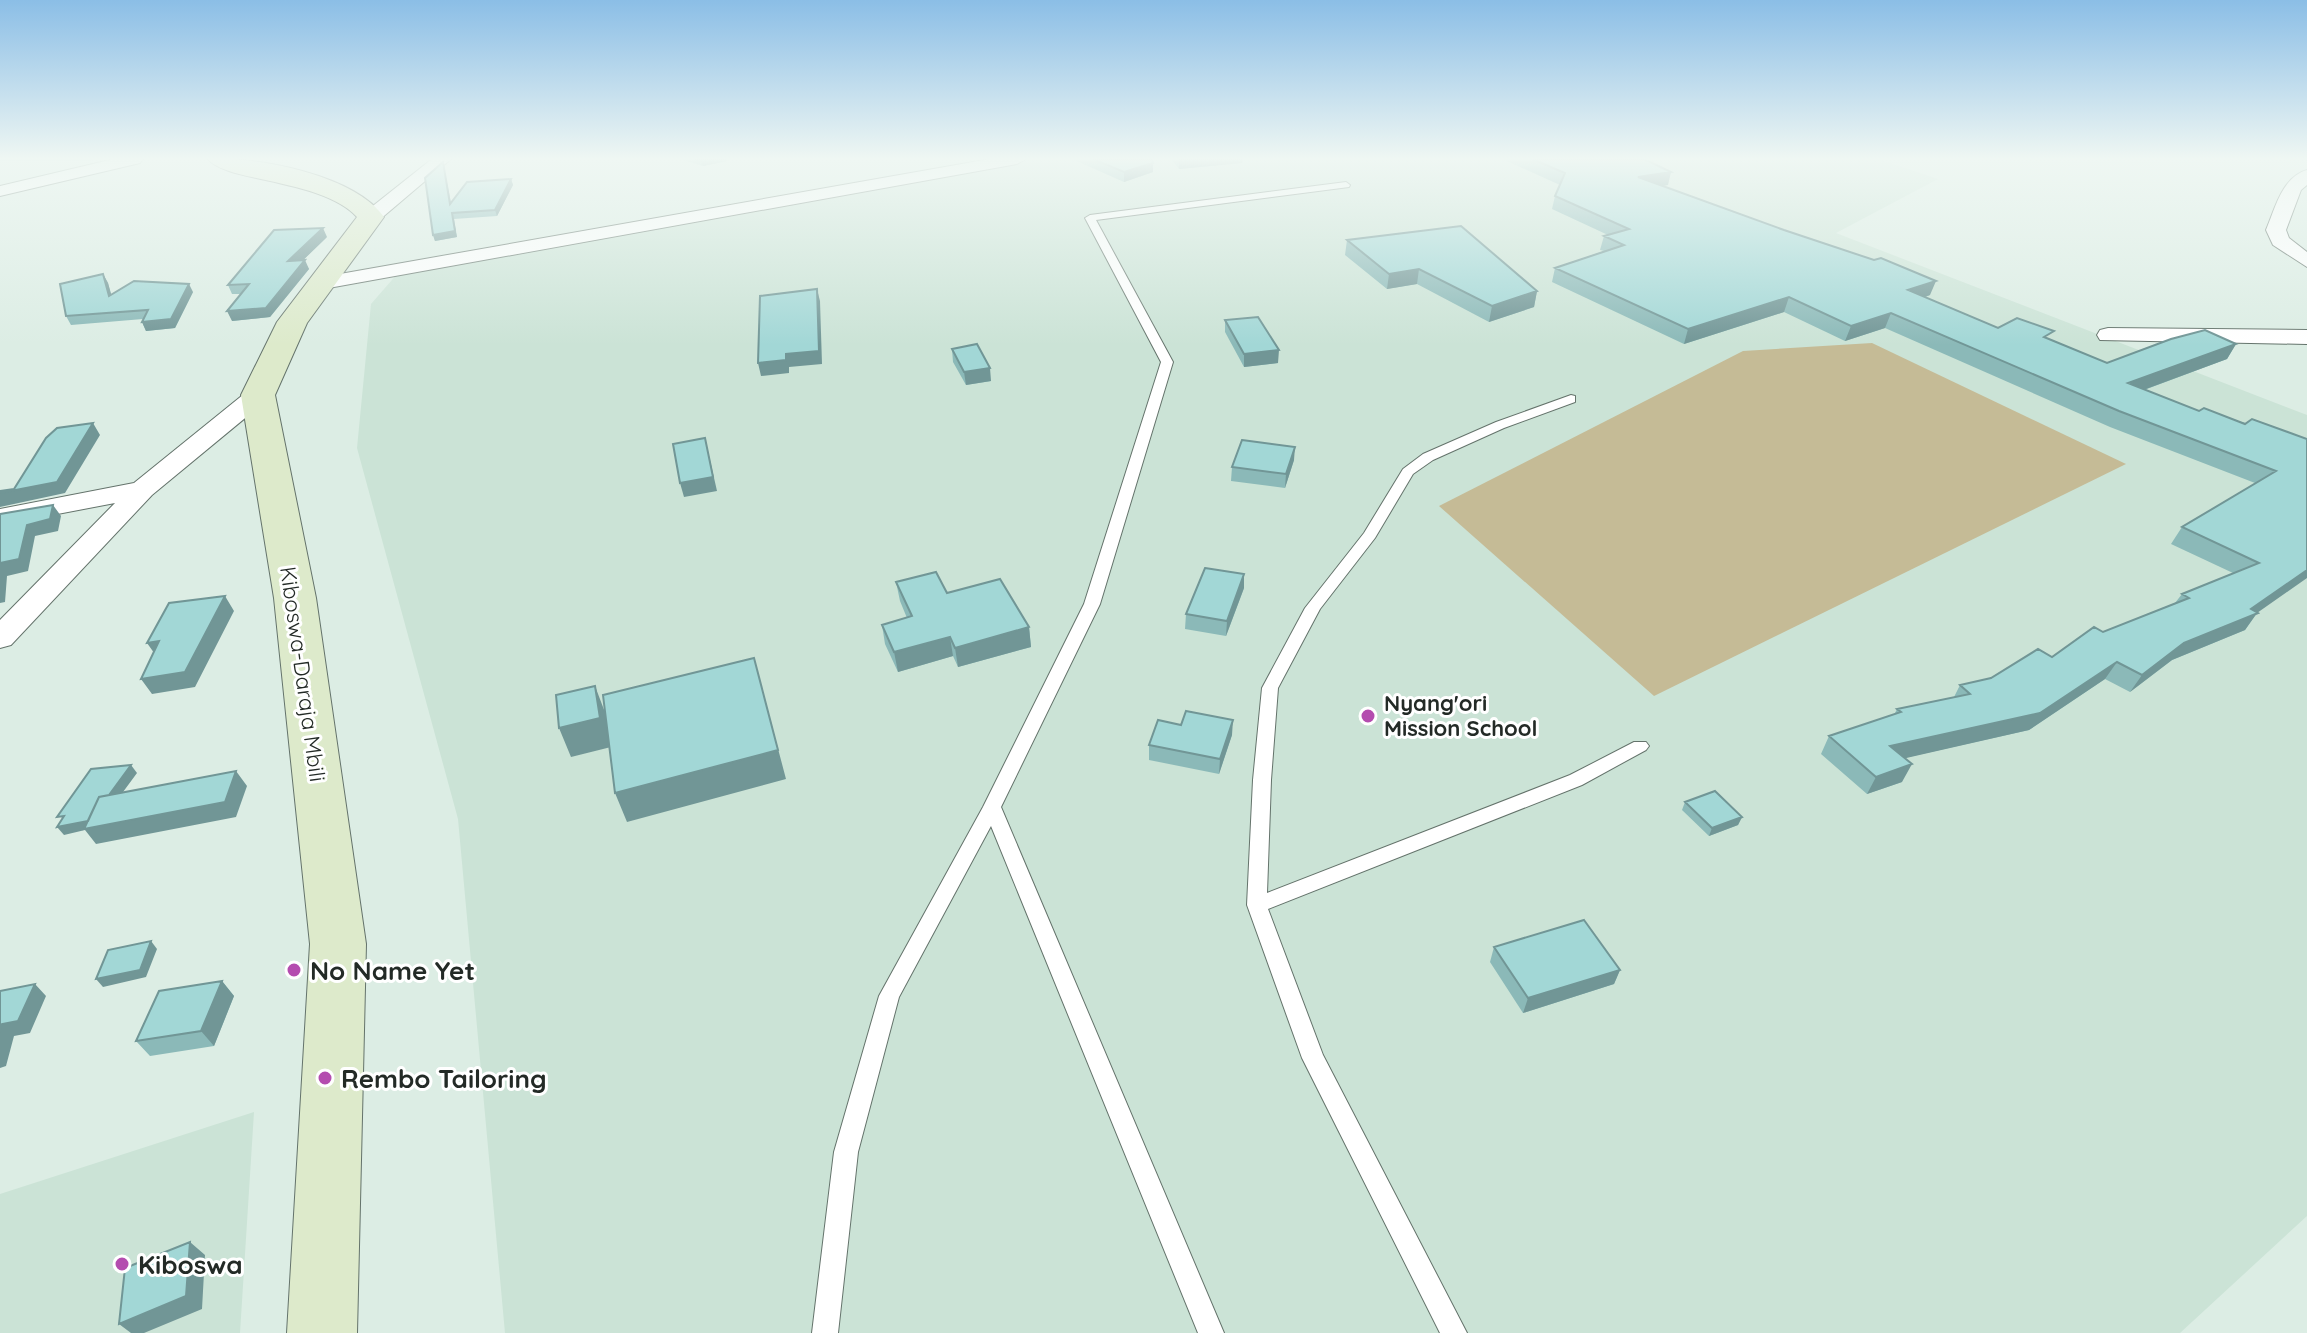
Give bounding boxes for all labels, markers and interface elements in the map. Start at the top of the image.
street label: Kiboswa-Daraja Mbili [274,565,332,783]
place label: Nyang'ori Mission School [1384,689,1537,742]
marker: Nyang'ori Mission School [1359,707,1377,725]
place label: No Name Yet [310,954,475,987]
marker: No Name Yet [285,961,303,979]
place label: Rembo Tailoring [341,1062,547,1095]
marker: Rembo Tailoring [316,1069,334,1087]
place label: Kiboswa [138,1248,243,1281]
marker: Kiboswa [113,1255,131,1273]

